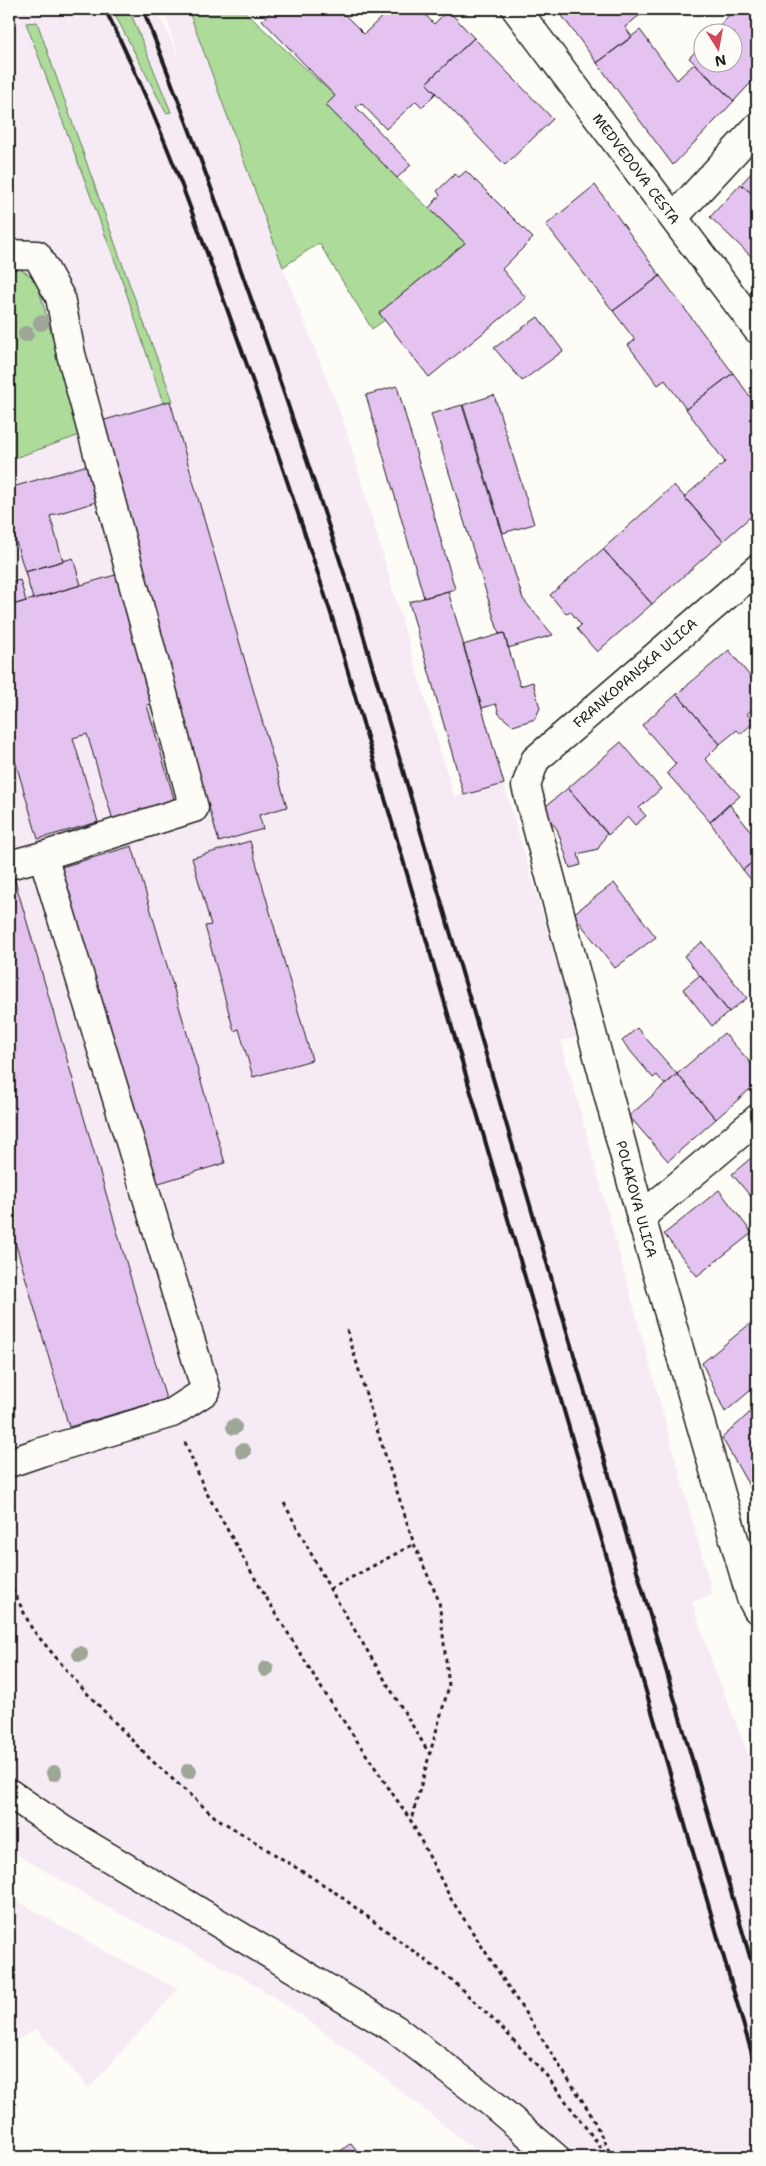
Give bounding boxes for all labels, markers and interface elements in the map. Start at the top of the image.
north arrow [694,22,744,72]
text: N [713,51,728,71]
street label: MEDVEDOVA CESTA [589,110,684,228]
street label: FRANKOPANSKA ULICA [569,614,701,732]
street label: POLAKOVA ULICA [612,1139,661,1260]

